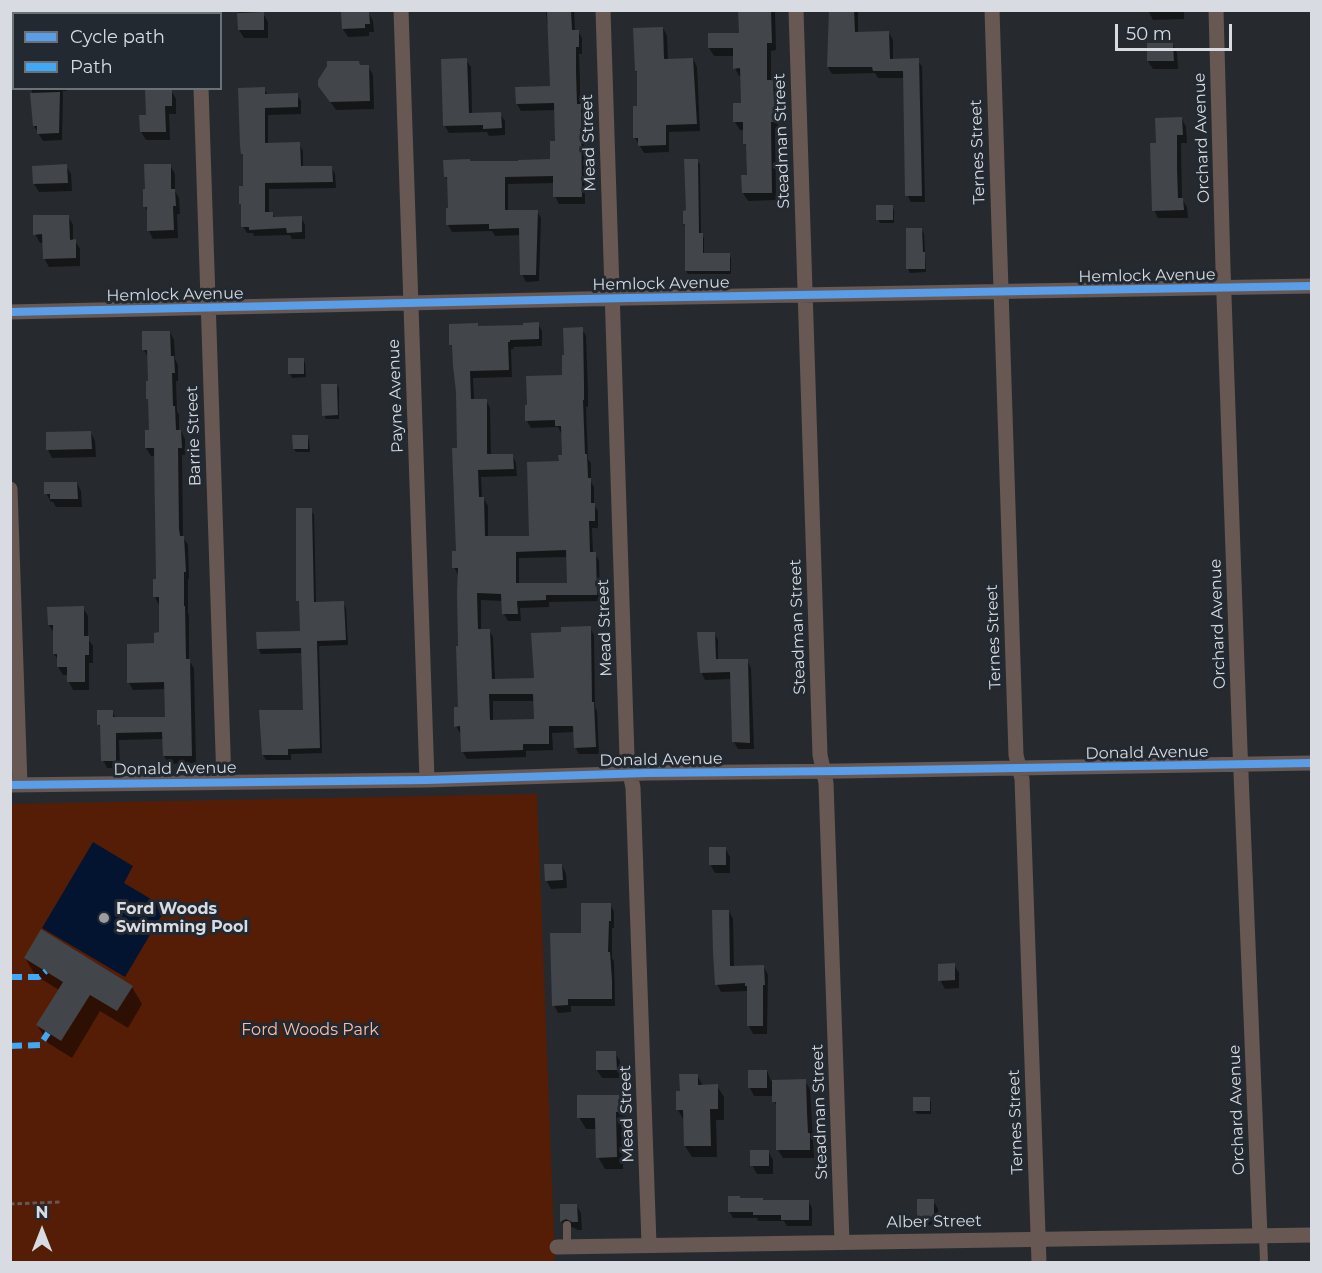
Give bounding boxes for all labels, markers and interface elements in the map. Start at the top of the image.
legend [12,12,222,90]
scale bar [1118,12,1235,50]
text: 50 m [1126,23,1172,45]
text: Cycle path [70,26,165,48]
text: Path [70,56,113,78]
street label: Orchard Avenue [1190,72,1214,204]
street label: Steadman Street [770,73,794,209]
street label: Mead Street [578,94,600,192]
street label: Ternes Street [967,99,989,205]
street label: Hemlock Avenue [1078,265,1216,287]
street label: Hemlock Avenue [592,273,730,295]
street label: Hemlock Avenue [106,284,244,306]
street label: Payne Avenue [384,339,408,453]
street label: Barrie Street [183,385,205,487]
street label: Orchard Avenue [1206,558,1230,690]
street label: Steadman Street [786,559,810,695]
street label: Mead Street [594,579,616,677]
street label: Ternes Street [983,584,1005,690]
street label: Donald Avenue [1085,742,1209,764]
street label: Donald Avenue [599,749,723,771]
street label: Donald Avenue [113,758,237,780]
place label: Ford Woods Swimming Pool [116,899,248,937]
marker: Ford Woods Swimming Pool [97,911,111,925]
park label: Ford Woods Park [241,1020,379,1040]
street label: Steadman Street [808,1044,832,1180]
street label: Orchard Avenue [1225,1044,1249,1176]
street label: Mead Street [616,1065,638,1163]
street label: Ternes Street [1005,1069,1027,1175]
north arrow [12,1201,72,1261]
text: N [36,1203,48,1222]
street label: Alber Street [886,1212,982,1232]

